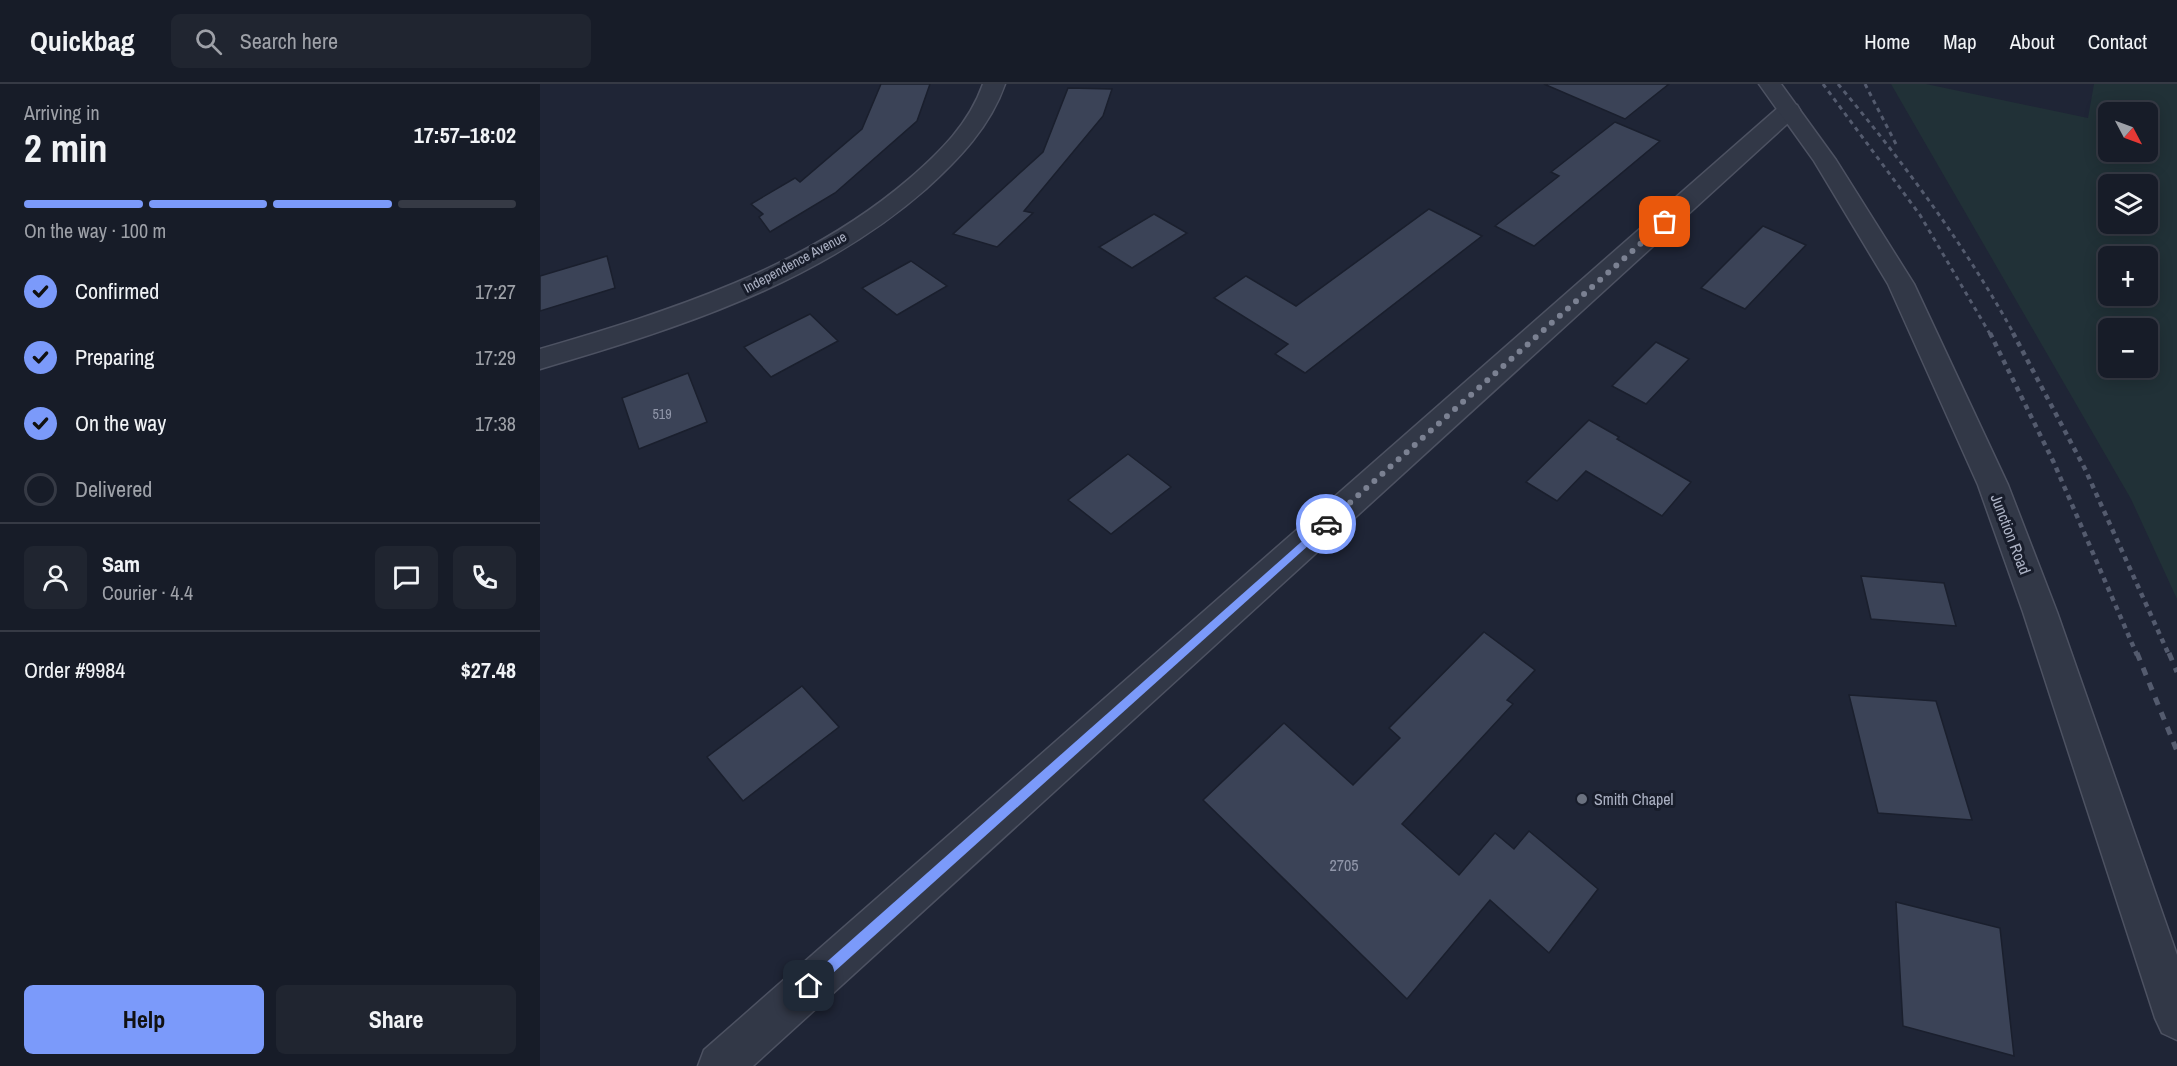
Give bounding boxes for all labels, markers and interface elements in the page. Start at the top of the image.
search box [171,14,591,68]
text: Quickbag [30,22,135,60]
icon: search [192,25,225,58]
text: Search here [240,26,338,56]
text: Home [1864,27,1910,56]
text: Map [1943,27,1977,56]
text: About [2010,27,2055,56]
text: Contact [2088,27,2147,56]
text: Arriving in [24,99,100,126]
north arrow [2098,102,2158,162]
map controls [2098,102,2158,378]
text: 17:57–18:02 [414,120,516,150]
text: 2 min [24,122,108,174]
button: layers [2098,174,2158,234]
pin [1639,196,1690,247]
icon: bag [1648,205,1681,238]
text: On the way · 100 m [24,217,166,244]
street label: Independence Avenue [740,227,850,297]
button: + [2098,246,2158,306]
icon: check [24,275,57,308]
text: Confirmed [75,276,159,306]
text: 17:27 [475,278,516,305]
button: − [2098,318,2158,378]
icon: check [24,341,57,374]
text: Preparing [75,342,154,372]
text: 17:29 [475,344,516,371]
house number: 519 [652,405,672,423]
icon: check [24,407,57,440]
text: On the way [75,408,166,438]
text: 17:38 [475,410,516,437]
text: Delivered [75,474,152,504]
street label: Junction Road [1986,491,2036,577]
courier [1296,494,1356,554]
icon: car [1310,508,1343,541]
button: person [24,546,87,609]
button: chat [375,546,438,609]
button: phone [453,546,516,609]
text: Sam [102,549,140,579]
text: Courier · 4.4 [102,579,193,606]
text: Order #9984 [24,655,125,685]
text: $27.48 [461,655,516,685]
place label: Smith Chapel [1594,788,1674,810]
marker: Smith Chapel [1575,792,1589,806]
house number: 2705 [1329,854,1359,876]
pin [783,960,834,1011]
icon: home [792,969,825,1002]
button: Help [24,985,264,1054]
button: Share [276,985,516,1054]

